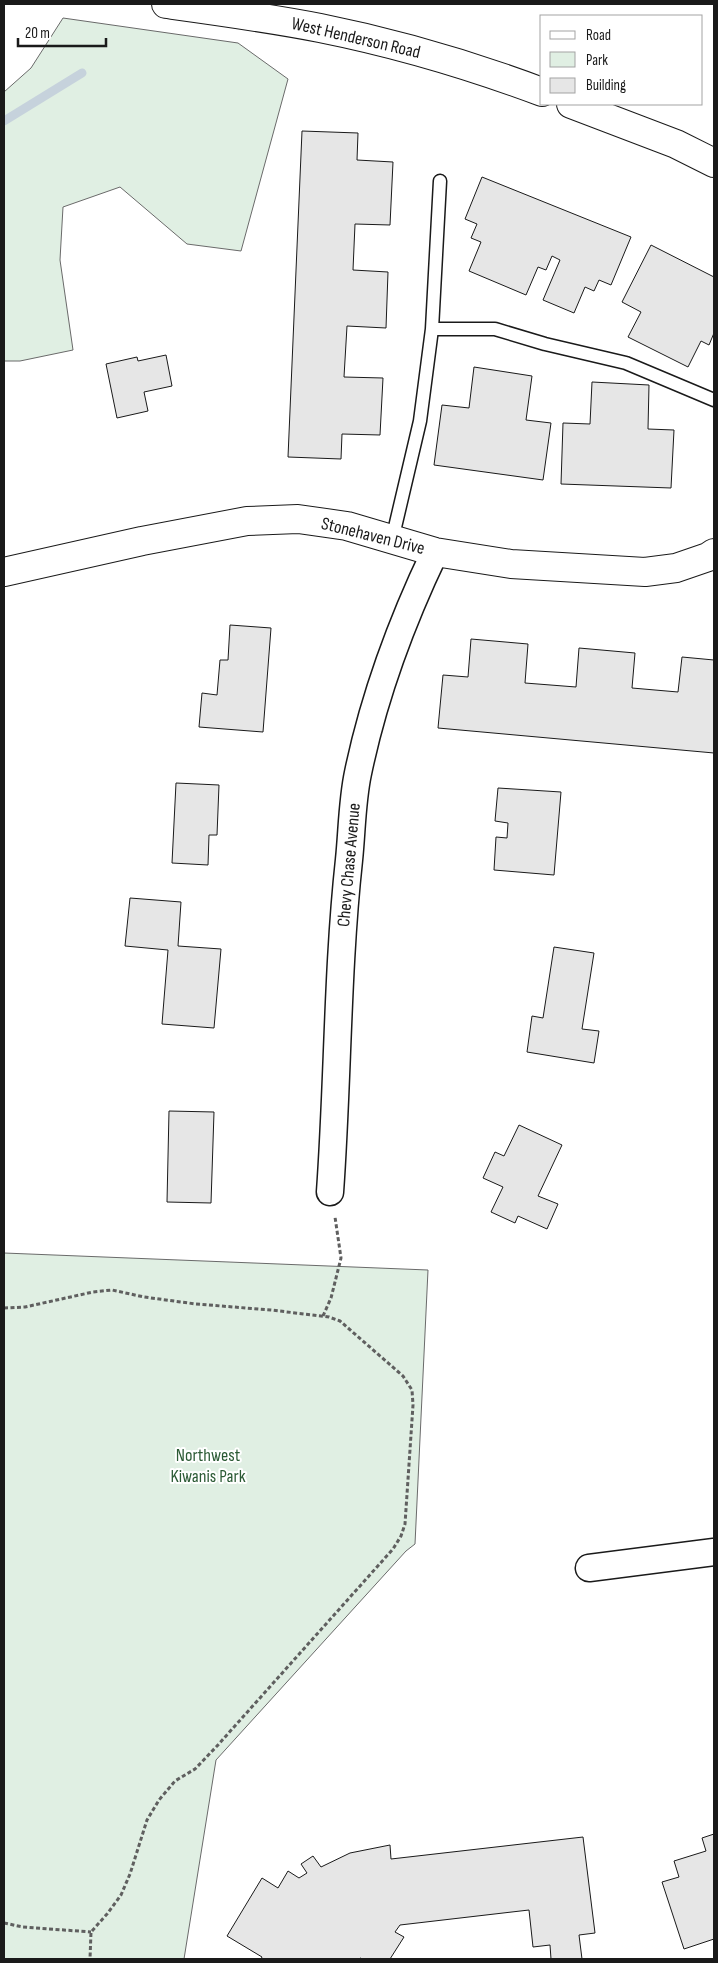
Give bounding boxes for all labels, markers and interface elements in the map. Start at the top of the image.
street label: West Henderson Road [289,13,423,63]
scale bar [18,15,105,47]
legend [540,15,703,105]
text: 20 m [25,24,50,43]
text: Road [586,26,611,45]
text: Park [586,51,608,70]
text: Building [586,76,626,95]
street label: Stonehaven Drive [319,513,427,559]
street label: Chevy Chase Avenue [333,802,365,928]
park label: Northwest Kiwanis Park [170,1445,246,1487]

